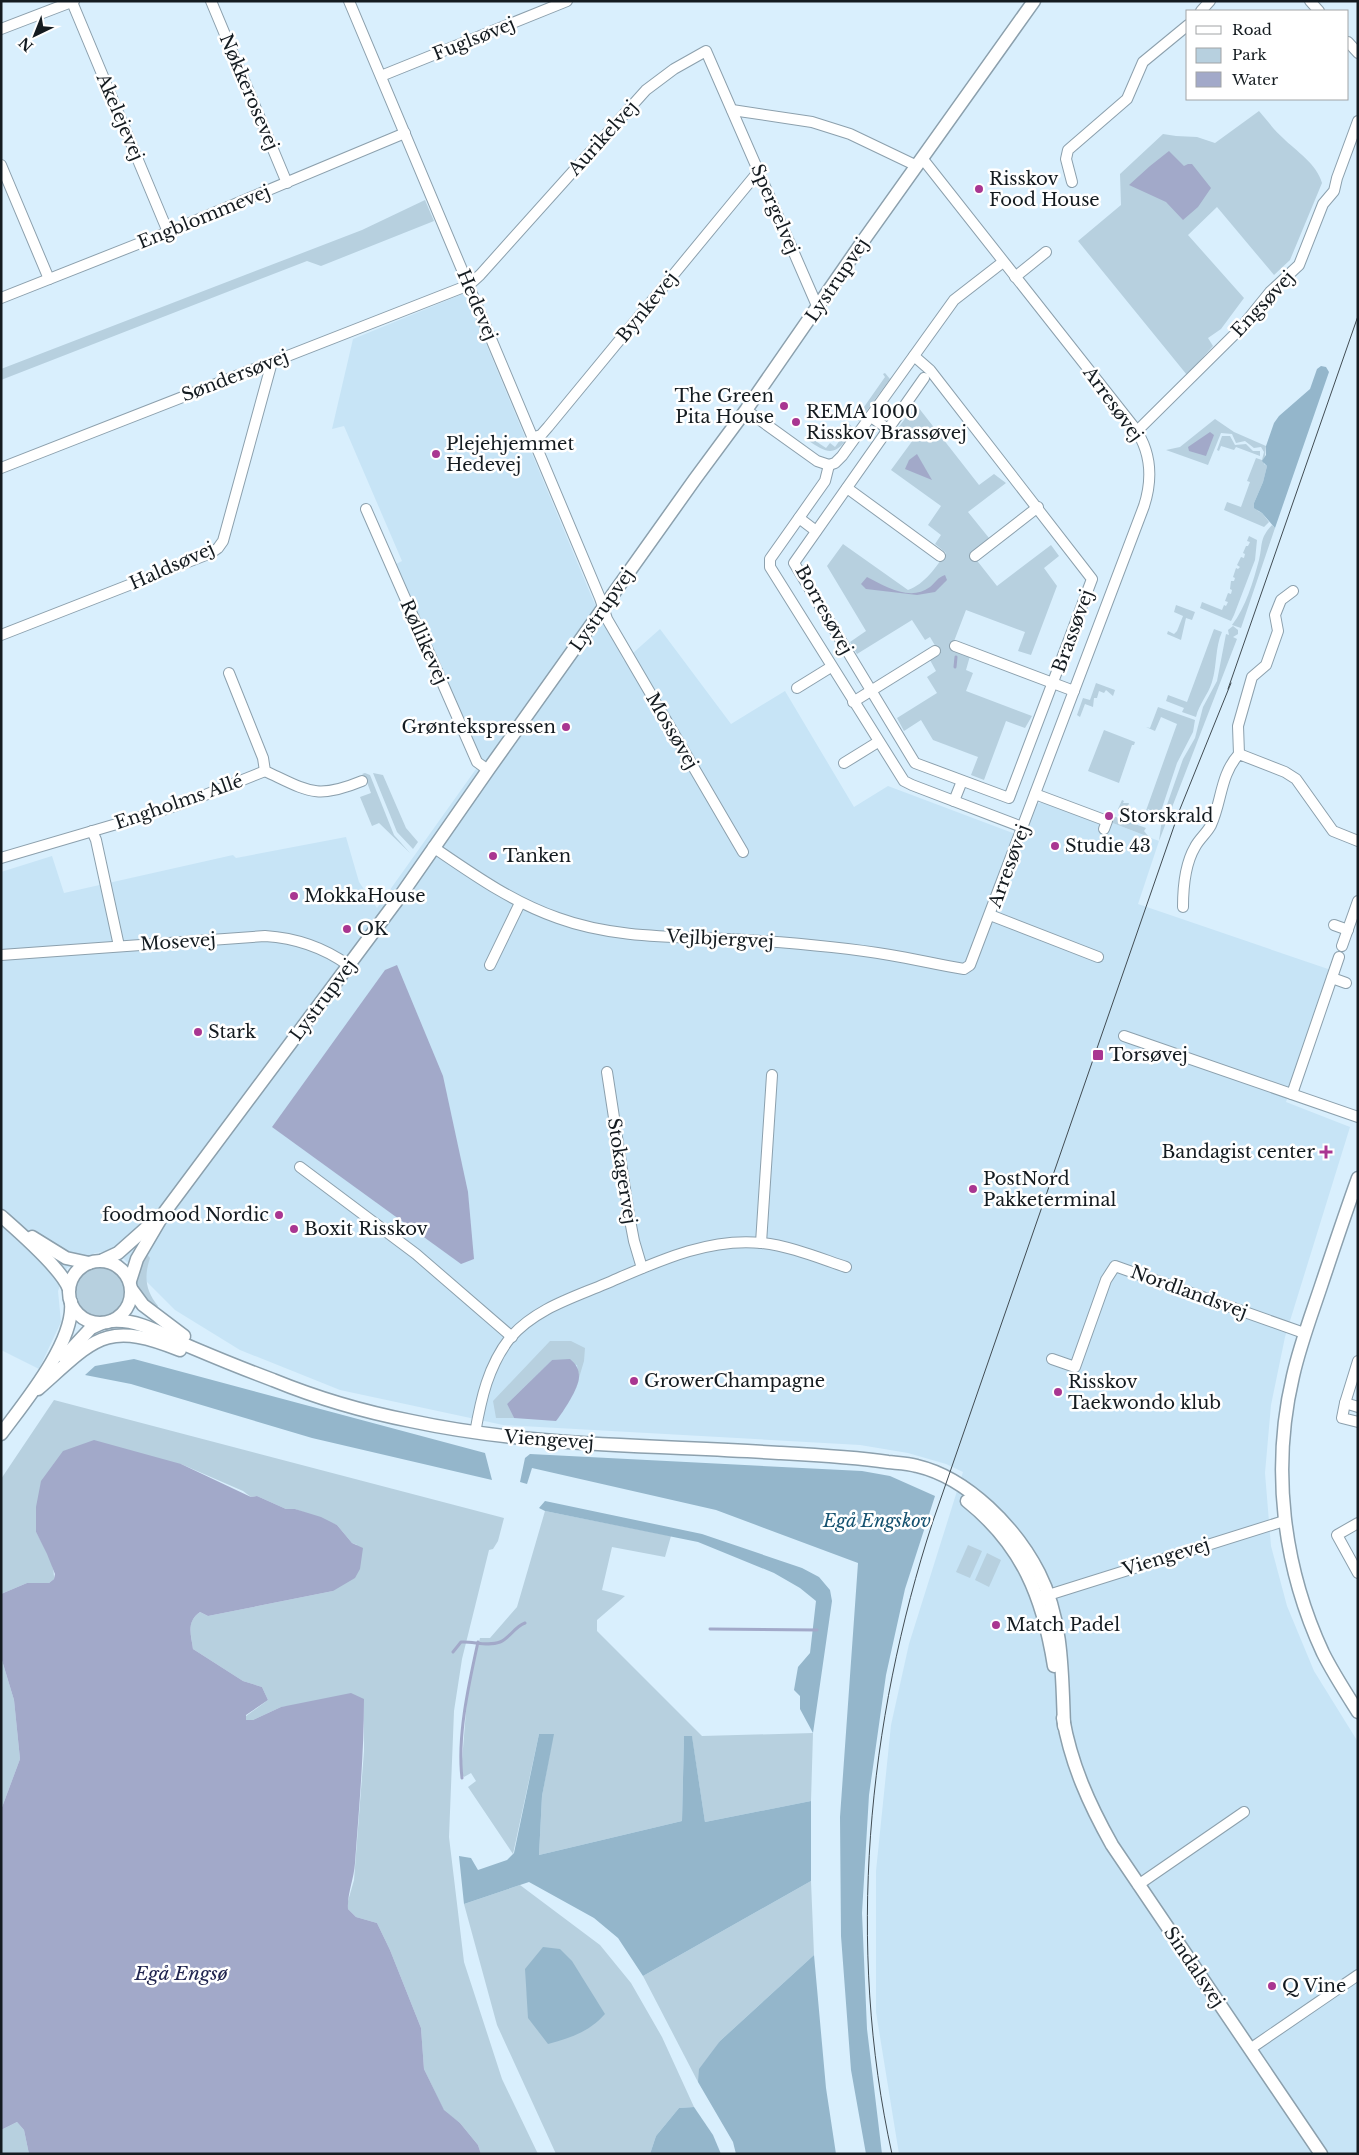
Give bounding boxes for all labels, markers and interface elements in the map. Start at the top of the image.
north arrow [10,10,60,60]
legend [1186,10,1349,100]
street label: Fuglsøvej [430,13,518,65]
text: Road [1232,20,1272,39]
street label: Nøkkerosevej [215,31,283,153]
text: N [15,33,37,56]
text: Park [1232,45,1268,64]
street label: Akelejevej [91,69,148,164]
text: Water [1231,70,1279,89]
street label: Aurikelvej [563,96,642,181]
street label: Spergelvej [746,161,804,257]
place label: Risskov Food House [989,168,1100,211]
street label: Engblommevej [135,180,273,254]
marker: Risskov Food House [973,183,985,195]
street label: Lystrupvej [801,234,873,326]
street label: Hedevej [452,266,502,344]
street label: Engsøvej [1227,266,1299,342]
street label: Bynkevej [612,267,682,347]
street label: Søndersøvej [178,346,292,406]
street label: Arresøvej [1078,361,1148,446]
place label: The Green Pita House [675,385,774,428]
marker: The Green Pita House [778,400,790,412]
place label: REMA 1000 Risskov Brassøvej [806,401,967,444]
marker: REMA 1000 Risskov Brassøvej [790,416,802,428]
place label: Plejehjemmet Hedevej [446,433,574,476]
marker: Plejehjemmet Hedevej [430,448,442,460]
street label: Haldsøvej [126,538,218,594]
street label: Borresøvej [790,561,858,659]
street label: Lystrupvej [565,564,639,656]
street label: Brassøvej [1048,587,1098,675]
street label: Røllikevej [396,596,452,688]
street label: Mossøvej [641,689,703,773]
place label: Grøntekspressen [401,716,556,738]
marker: Grøntekspressen [560,721,572,733]
street label: Engholms Allé [112,770,246,834]
place label: Storskrald [1119,805,1214,827]
marker: Storskrald [1103,810,1115,822]
street label: Arresøvej [983,821,1034,912]
place label: Studie 43 [1065,835,1151,857]
marker: Studie 43 [1049,840,1061,852]
place label: Tanken [503,845,571,867]
marker: Tanken [487,850,499,862]
place label: MokkaHouse [304,885,426,907]
marker: MokkaHouse [288,890,300,902]
place label: OK [357,918,389,940]
marker: OK [341,923,353,935]
street label: Vejlbjergvej [665,925,774,953]
street label: Mosevej [140,928,216,956]
street label: Lystrupvej [285,955,361,1045]
place label: Stark [208,1021,256,1043]
marker: Stark [192,1026,204,1038]
place label: Torsøvej [1109,1044,1188,1066]
marker: Torsøvej [1091,1048,1105,1062]
street label: Stokagervej [603,1116,641,1226]
place label: Bandagist center [1162,1141,1315,1163]
marker: Bandagist center [1319,1145,1333,1159]
place label: PostNord Pakketerminal [983,1168,1116,1211]
marker: PostNord Pakketerminal [967,1183,979,1195]
place label: foodmood Nordic [102,1204,269,1226]
marker: foodmood Nordic [273,1209,285,1221]
place label: Boxit Risskov [304,1218,428,1240]
marker: Boxit Risskov [288,1223,300,1235]
street label: Nordlandsvej [1128,1261,1250,1323]
place label: GrowerChampagne [644,1370,825,1392]
place label: Risskov Taekwondo klub [1068,1371,1221,1414]
marker: GrowerChampagne [628,1375,640,1387]
marker: Risskov Taekwondo klub [1052,1386,1064,1398]
street label: Viengevej [502,1426,595,1454]
park label: Egå Engskov [822,1510,931,1532]
street label: Viengevej [1119,1533,1212,1581]
place label: Match Padel [1006,1614,1120,1636]
marker: Match Padel [990,1619,1002,1631]
street label: Sindalsvej [1159,1923,1229,2011]
water label: Egå Engsø [133,1962,229,1985]
place label: Q Vine [1282,1975,1346,1997]
marker: Q Vine [1266,1980,1278,1992]

